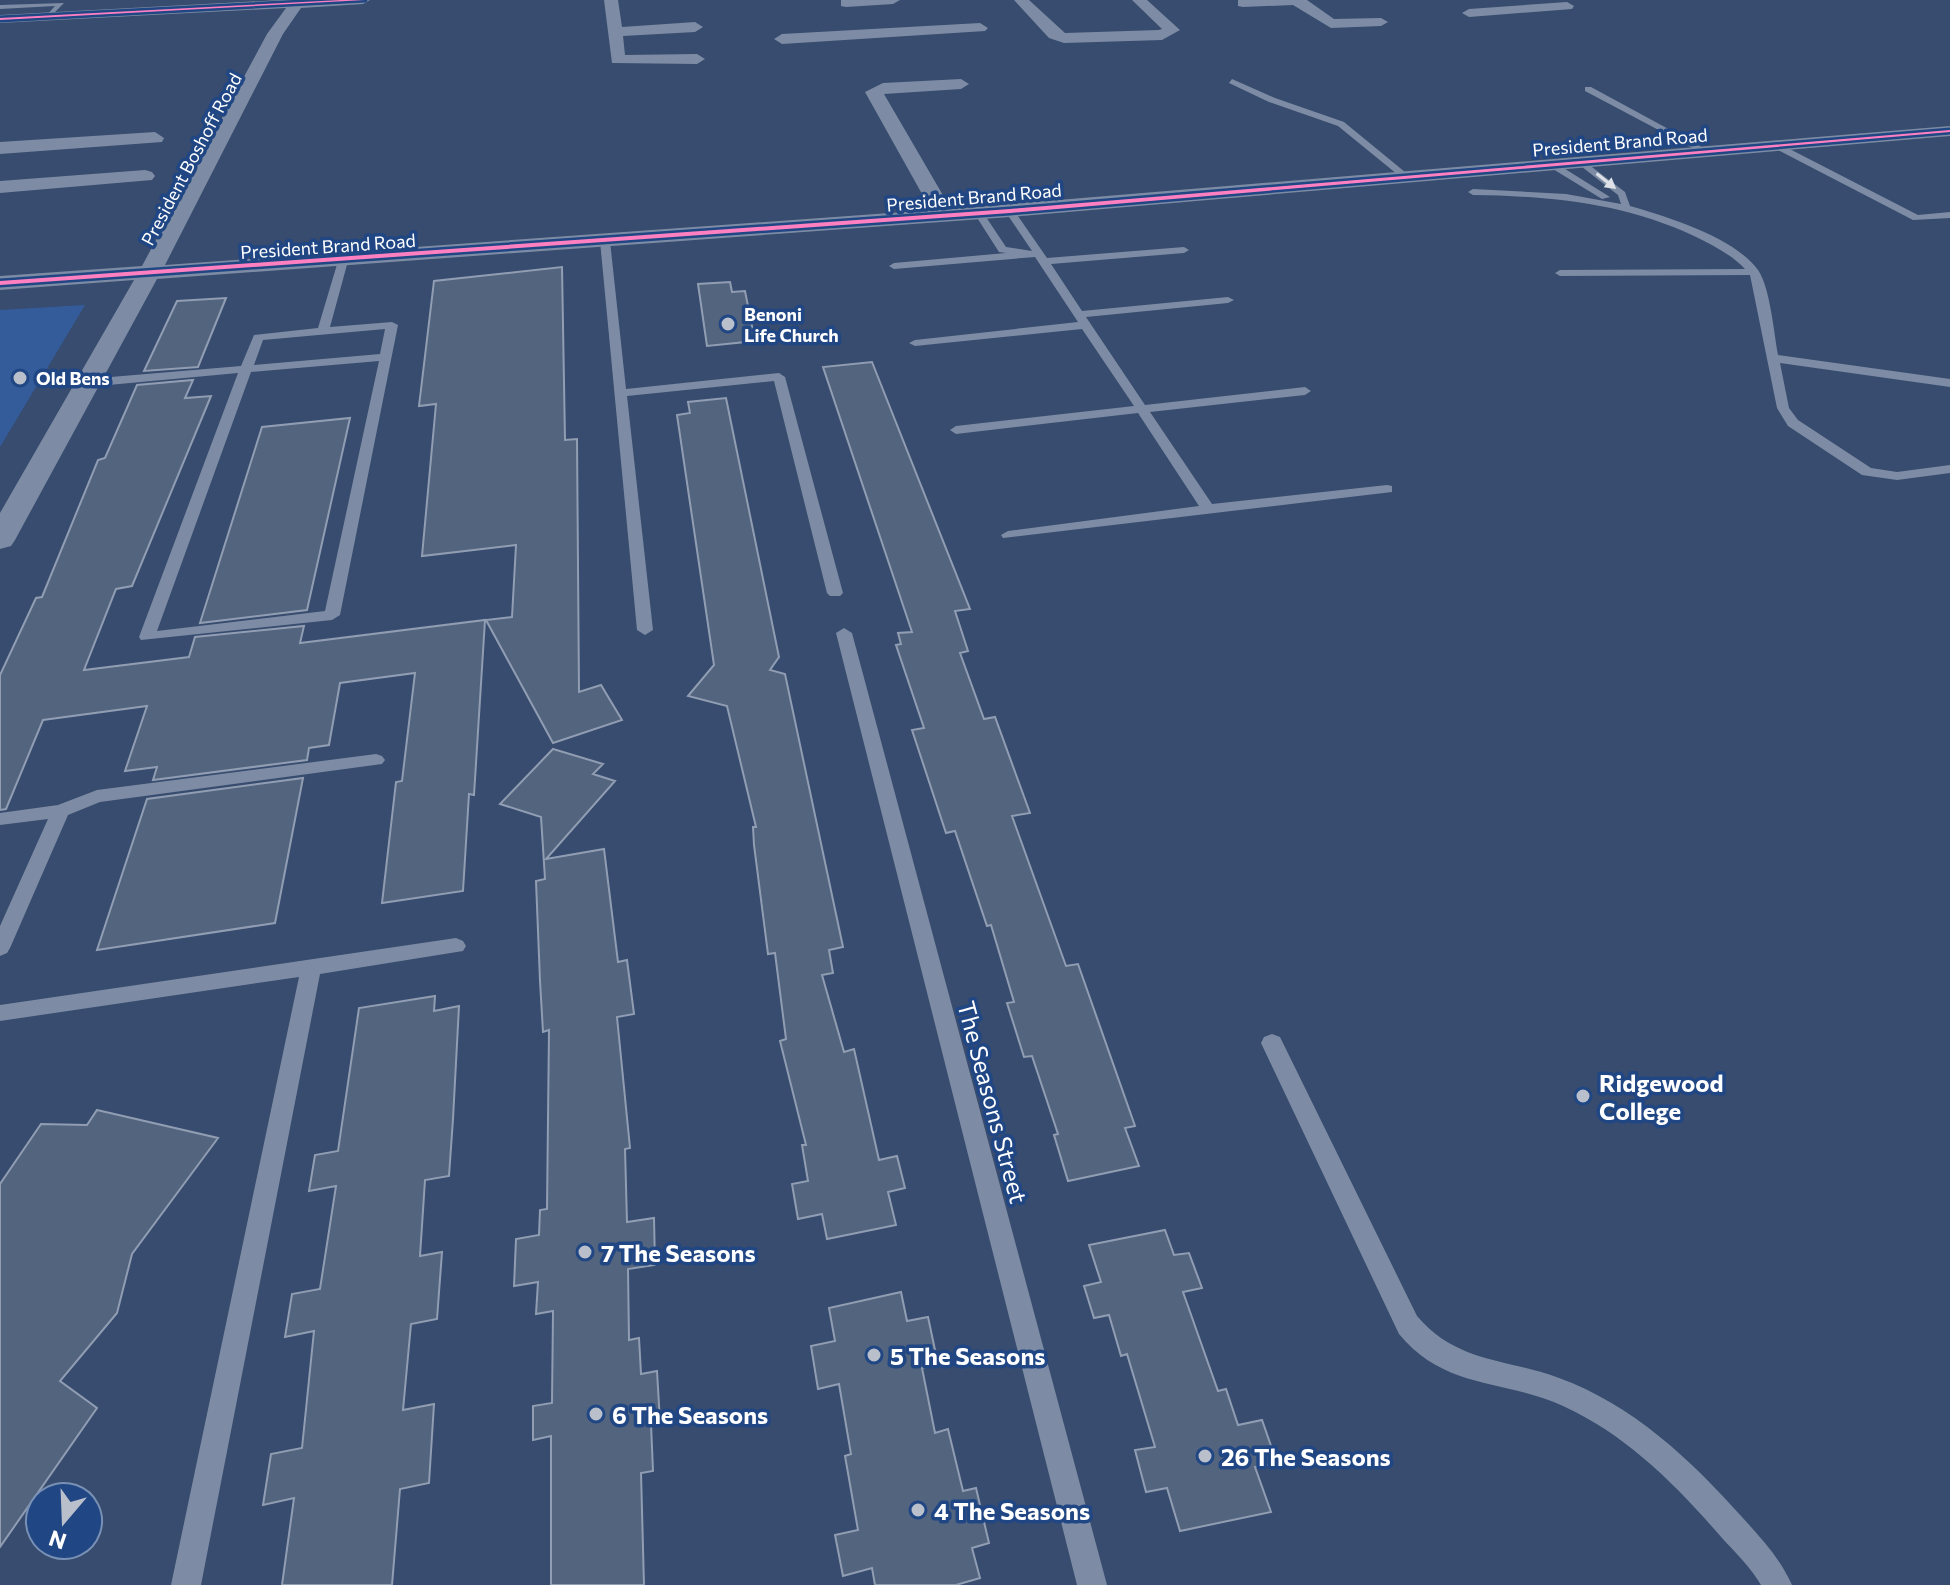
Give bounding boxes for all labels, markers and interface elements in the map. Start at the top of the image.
street label: President Boshoff Road [136,69,246,249]
street label: President Brand Road [1531,123,1709,161]
one-way arrow [1596,173,1616,189]
street label: President Brand Road [885,178,1063,216]
street label: President Brand Road [240,229,416,263]
place label: Benoni Life Church [744,303,839,346]
marker: Benoni Life Church [719,315,737,333]
place label: Old Bens [36,367,110,389]
marker: Old Bens [11,369,29,387]
street label: The Seasons Street [952,998,1034,1206]
place label: Ridgewood College [1599,1068,1724,1125]
marker: Ridgewood College [1574,1087,1592,1105]
place label: 7 The Seasons [601,1238,756,1267]
marker: 7 The Seasons [576,1243,594,1261]
place label: 5 The Seasons [890,1341,1045,1370]
marker: 5 The Seasons [865,1346,883,1364]
place label: 6 The Seasons [612,1400,768,1429]
marker: 6 The Seasons [587,1405,605,1423]
place label: 26 The Seasons [1221,1442,1391,1471]
marker: 26 The Seasons [1196,1447,1214,1465]
north arrow [24,1481,104,1561]
place label: 4 The Seasons [934,1496,1090,1525]
marker: 4 The Seasons [909,1501,927,1519]
text: N [45,1525,70,1556]

